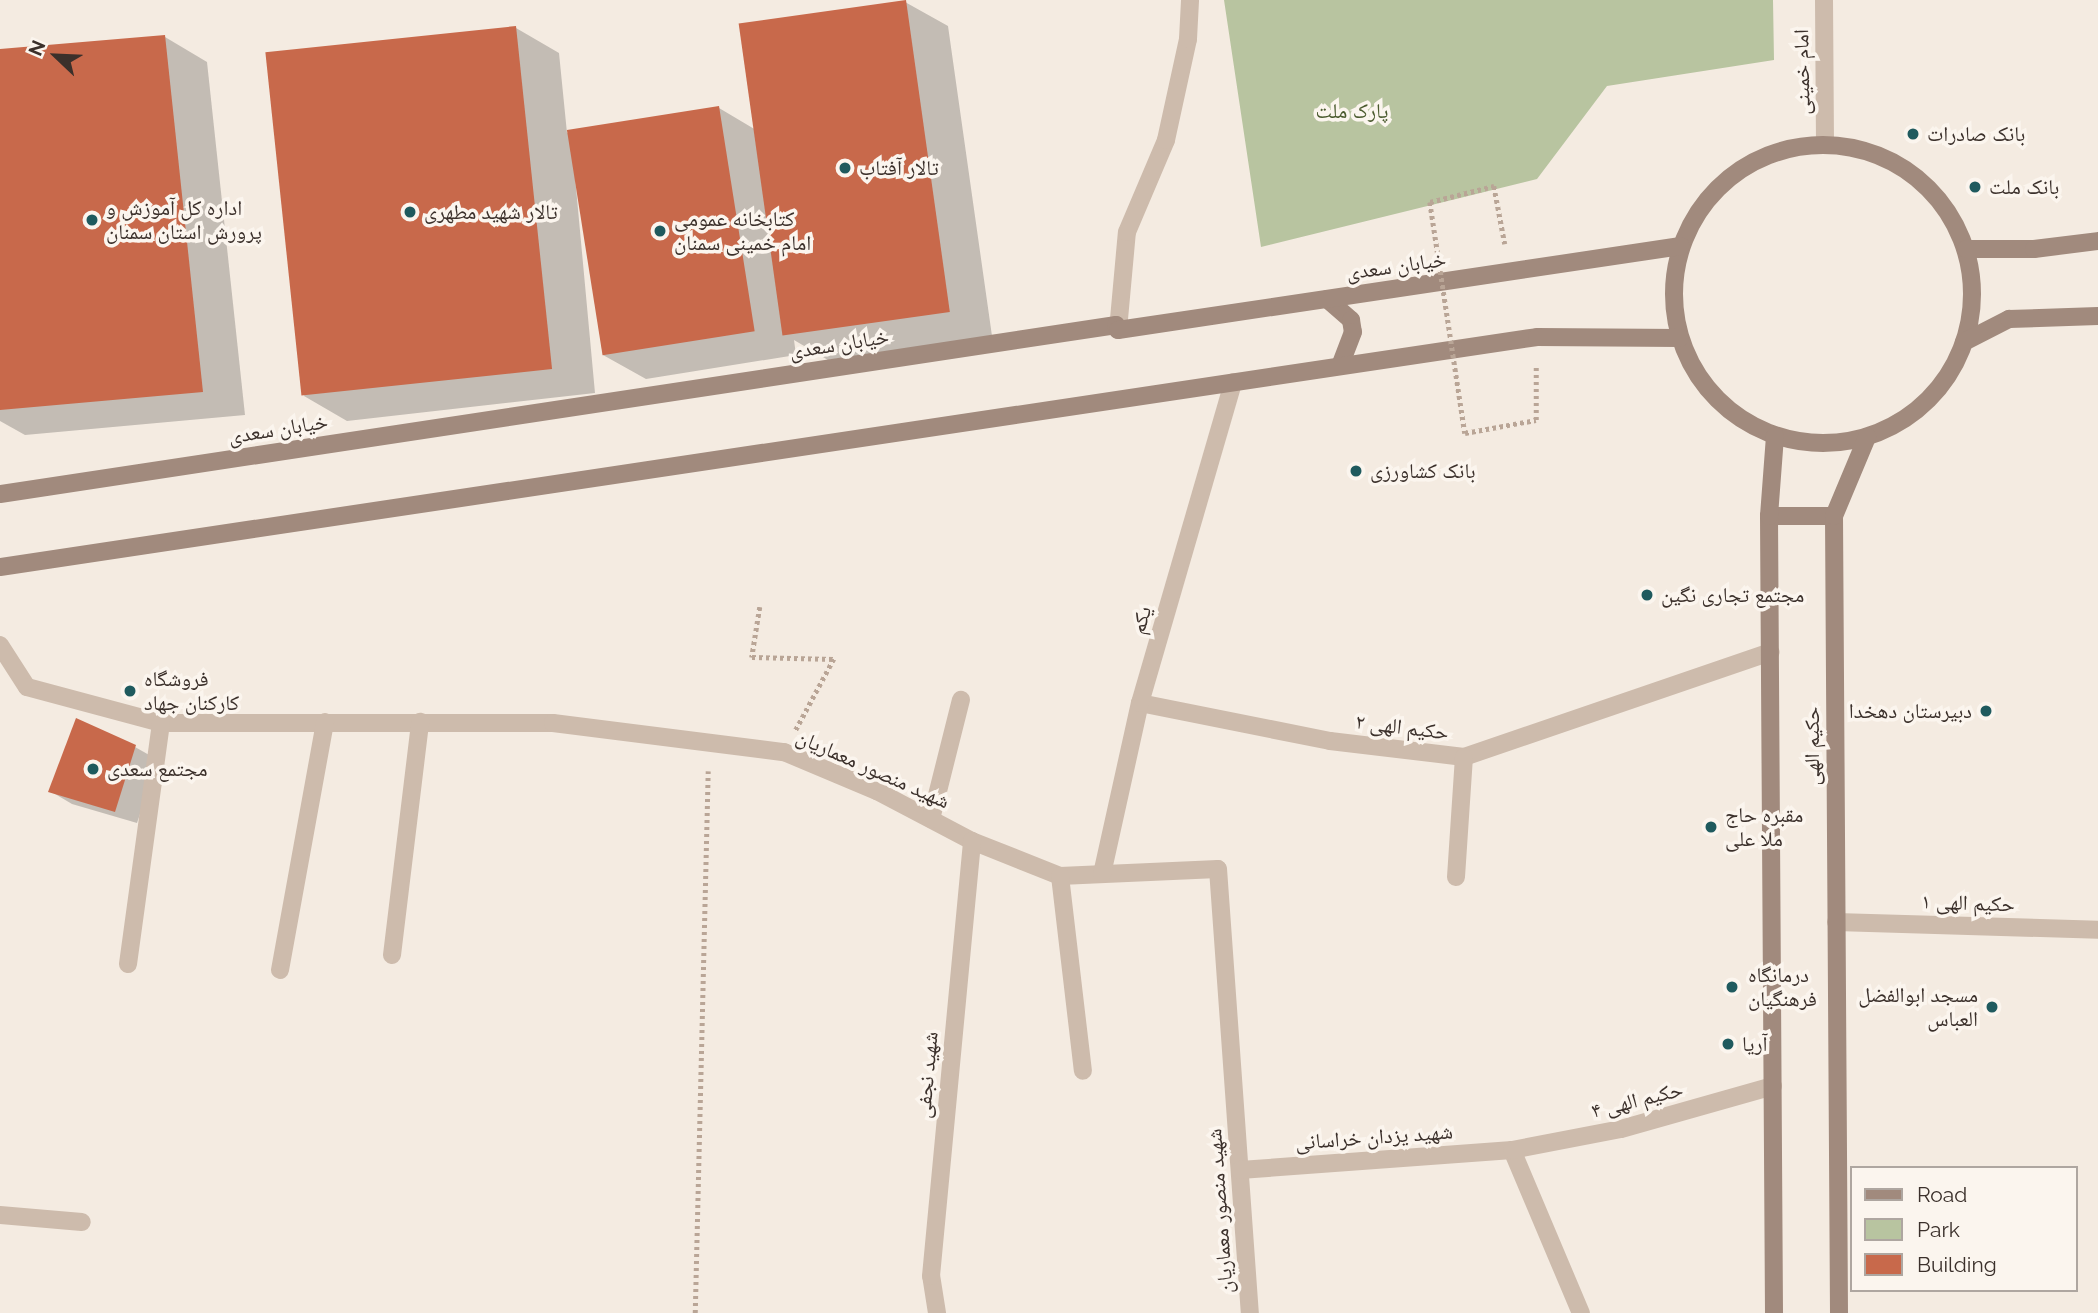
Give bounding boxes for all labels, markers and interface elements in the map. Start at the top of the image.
north arrow [21,21,91,91]
street label: امام خمینی [1789,29,1815,115]
text: N [24,37,50,59]
park label: پارک ملت [1315,98,1389,124]
place label: بانک صادرات [1927,121,2025,147]
marker: بانک صادرات [1905,126,1921,142]
place label: تالار آفتاب [859,155,939,181]
marker: تالار آفتاب [837,160,853,176]
place label: بانک ملت [1989,174,2059,200]
marker: بانک ملت [1967,179,1983,195]
place label: اداره کل آموزش و پرورش استان سمنان [106,195,262,245]
place label: تالار شهید مطهری [424,199,558,225]
marker: تالار شهید مطهری [402,204,418,220]
place label: کتابخانه عمومی امام خمینی سمنان [674,206,811,256]
marker: اداره کل آموزش و پرورش استان سمنان [84,212,100,228]
marker: کتابخانه عمومی امام خمینی سمنان [652,223,668,239]
street label: خیابان سعدی [1345,247,1447,285]
street label: خیابان سعدی [787,324,891,364]
street label: خیابان سعدی [226,409,330,449]
place label: بانک کشاورزی [1370,458,1475,484]
marker: بانک کشاورزی [1348,463,1364,479]
place label: مجتمع تجاری نگین [1661,582,1804,608]
marker: مجتمع تجاری نگین [1639,587,1655,603]
street label: یکم [1125,603,1157,637]
place label: فروشگاه کارکنان جهاد [144,666,239,716]
marker: فروشگاه کارکنان جهاد [122,683,138,699]
place label: دبیرستان دهخدا [1849,698,1972,724]
marker: دبیرستان دهخدا [1978,703,1994,719]
street label: حکیم الهی [1799,707,1825,785]
street label: حکیم الهی ۲ [1354,709,1450,745]
street label: شهید منصور معماریان [792,724,954,814]
place label: مجتمع سعدی [107,756,208,782]
marker: مجتمع سعدی [85,761,101,777]
place label: مقبره حاج ملا علی [1725,802,1803,852]
marker: مقبره حاج ملا علی [1703,819,1719,835]
street label: حکیم الهی ۱ [1921,889,2015,917]
place label: درمانگاه فرهنگیان [1748,962,1817,1012]
marker: درمانگاه فرهنگیان [1722,977,1742,997]
place label: مسجد ابوالفضل العباس [1858,982,1978,1032]
marker: مسجد ابوالفضل العباس [1984,999,2000,1015]
street label: شهید نجفی [911,1031,943,1119]
place label: آریا [1742,1031,1768,1057]
marker: آریا [1720,1036,1736,1052]
street label: حکیم الهی ۴ [1589,1076,1685,1124]
street label: شهید یزدان خراسانی [1294,1119,1454,1155]
street label: شهید منصور معماریان [1202,1128,1238,1294]
legend [1850,1166,2077,1292]
text: Road [1917,1182,1967,1207]
text: Park [1917,1217,1960,1242]
text: Building [1917,1252,1997,1277]

